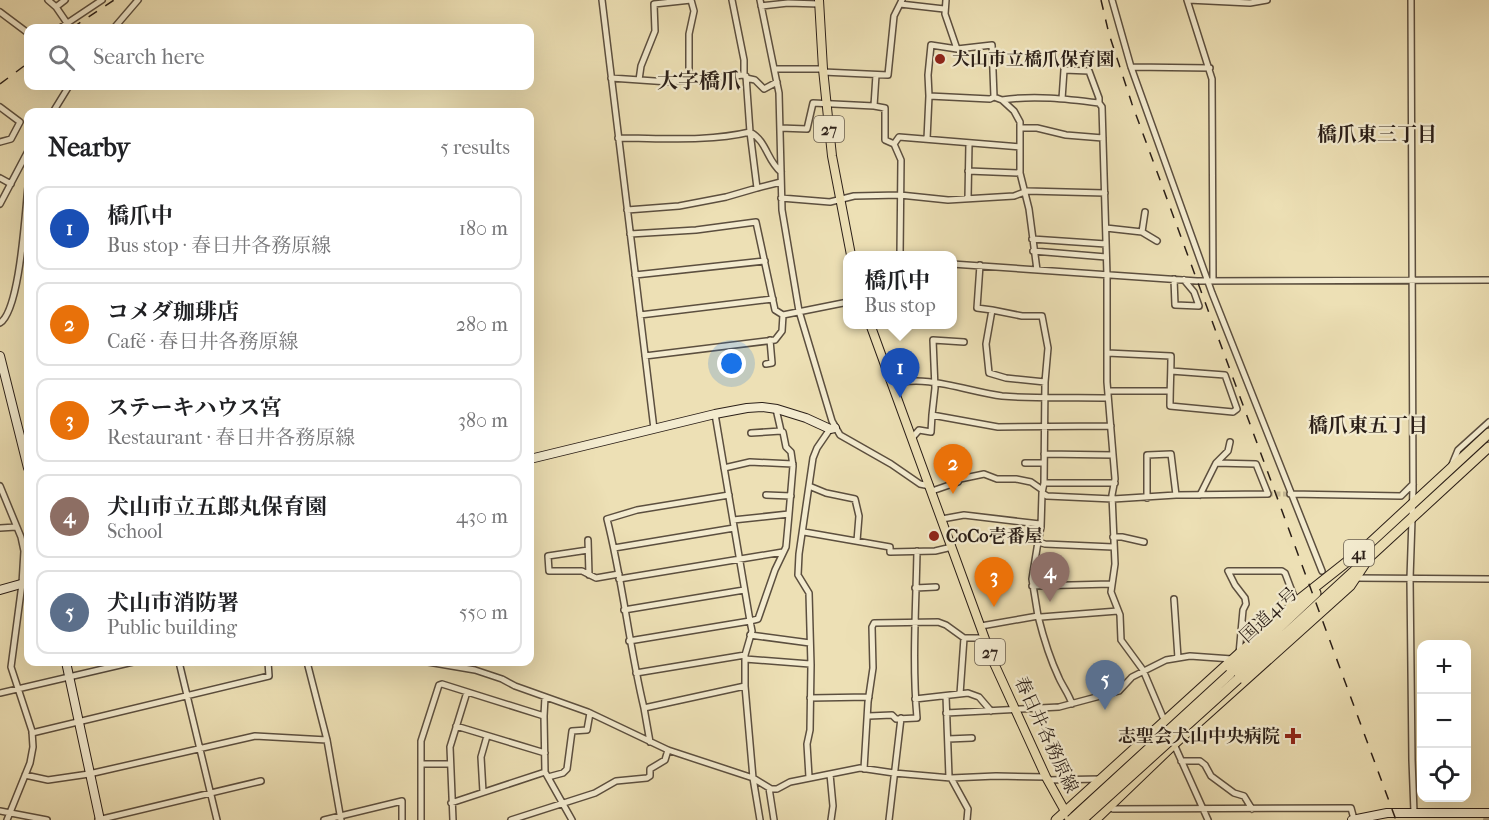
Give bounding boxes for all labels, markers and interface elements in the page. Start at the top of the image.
search box [24,24,534,90]
icon: search [45,41,78,74]
text: Search here [93,44,205,70]
place label: 犬山市立橋爪保育園 [952,49,1114,70]
marker: 犬山市立橋爪保育園 [933,52,947,66]
district label: 大字橋爪 [657,69,741,93]
road number: 27 [814,116,844,142]
district label: 橋爪東三丁目 [1317,123,1437,146]
text: Nearby [48,132,130,163]
text: 5 results [440,136,510,159]
text: 橋爪中 [107,203,173,229]
text: 1 [66,217,73,240]
text: 180 m [459,217,508,240]
text: Bus stop · 春日井各務原線 [107,234,331,257]
popup [843,251,957,329]
text: 橋爪中 [864,268,930,294]
text: Bus stop [864,294,936,317]
text: コメダ珈琲店 [107,299,239,325]
text: 2 [64,313,75,336]
text: 280 m [456,313,508,336]
text: Café · 春日井各務原線 [107,330,299,353]
pin: 1 [880,348,920,398]
your location [717,349,746,378]
text: ステーキハウス宮 [107,395,282,421]
text: 3 [65,409,74,432]
text: 380 m [458,409,508,432]
district label: 橋爪東五丁目 [1308,414,1428,437]
text: Restaurant · 春日井各務原線 [107,426,355,449]
pin: 2 [934,444,972,494]
text: 犬山市立五郎丸保育園 [107,494,327,520]
text: 4 [64,505,75,528]
text: 430 m [456,505,508,528]
text: School [107,520,163,543]
place label: CoCo壱番屋 [946,526,1043,547]
marker: CoCo壱番屋 [927,529,941,543]
road number: 41 [1344,540,1374,566]
pin: 4 [1030,552,1070,602]
pin: 3 [974,558,1014,607]
street label: 国道41号 [1236,583,1302,647]
text: 犬山市消防署 [107,590,239,616]
text: 5 [65,601,74,624]
text: 550 m [459,601,508,624]
text: Public building [107,616,237,639]
road number: 27 [975,639,1005,665]
map controls [1417,640,1471,802]
button: + [1417,640,1471,694]
pin: 5 [1086,660,1124,710]
street label: 春日井各務原線 [1010,673,1082,797]
button: − [1417,694,1471,748]
place label: 志聖会犬山中央病院 [1118,726,1280,747]
marker: 志聖会犬山中央病院 [1284,727,1302,745]
button: locate [1417,748,1471,802]

